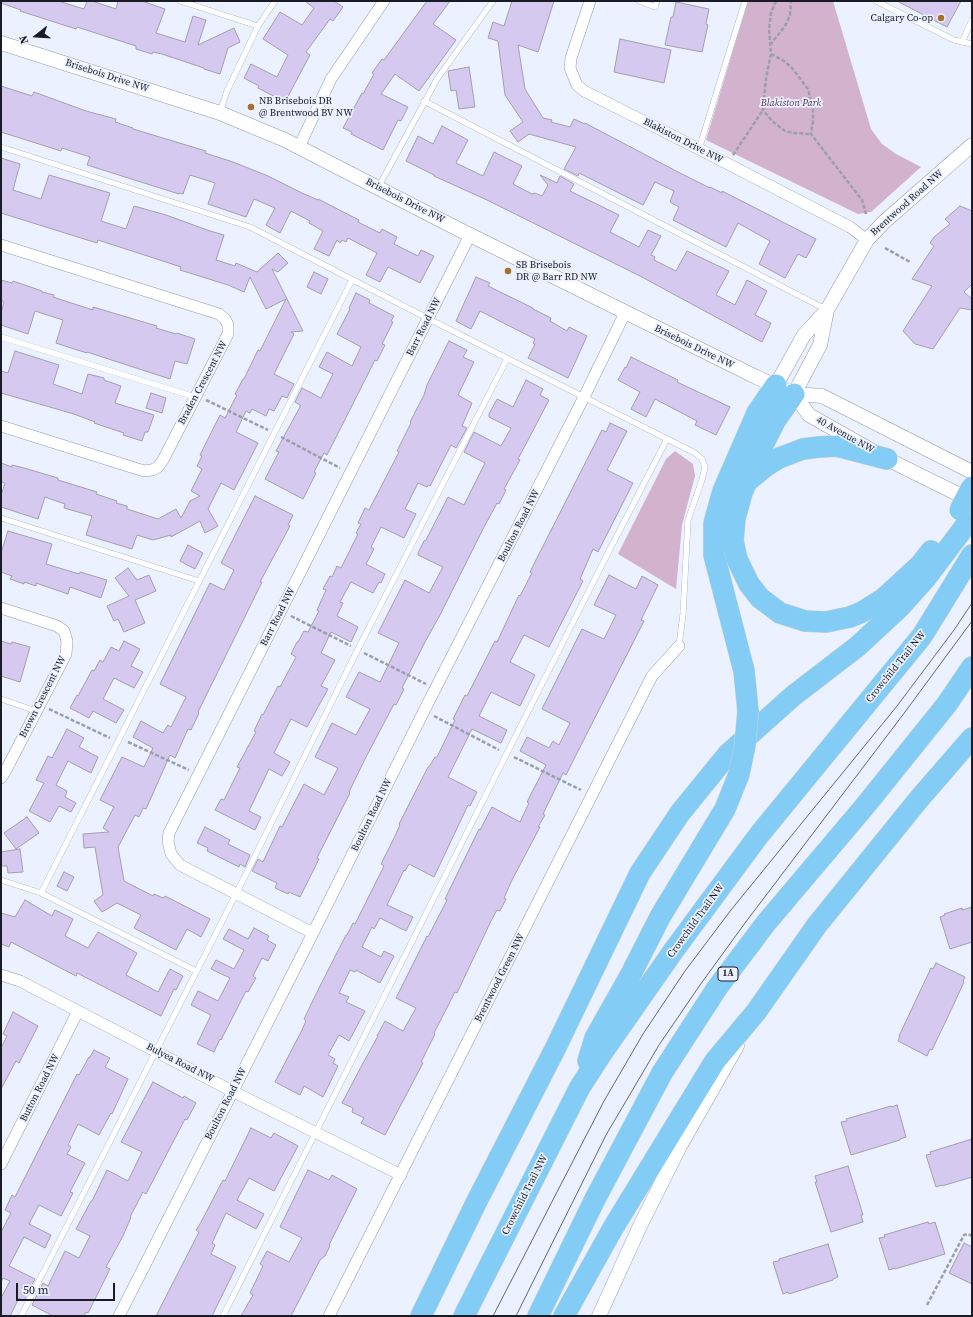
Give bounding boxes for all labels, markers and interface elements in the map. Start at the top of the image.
place label: Calgary Co-op [871,12,933,24]
marker: Calgary Co-op [936,13,946,23]
north arrow [16,16,56,56]
text: N [16,34,32,46]
street label: Brisebois Drive NW [64,57,150,95]
place label: NB Brisebois DR @ Brentwood BV NW [259,95,353,118]
park label: Blakiston Park [761,97,821,109]
marker: NB Brisebois DR @ Brentwood BV NW [246,102,256,112]
street label: Blakiston Drive NW [641,116,725,166]
street label: Brentwood Road NW [868,167,946,239]
street label: Brisebois Drive NW [363,176,447,226]
place label: SB Brisebois DR @ Barr RD NW [516,259,597,282]
marker: SB Brisebois DR @ Barr RD NW [503,266,513,276]
street label: Barr Road NW [404,296,444,358]
street label: Brisebois Drive NW [652,323,736,371]
street label: Braden Crescent NW [176,339,230,427]
street label: 40 Avenue NW [814,414,876,456]
street label: Boulton Road NW [496,488,542,564]
street label: Barr Road NW [258,586,298,648]
street label: Crowchild Trail NW [864,629,928,705]
street label: Brown Crescent NW [17,654,69,740]
street label: Boulton Road NW [349,777,395,853]
street label: Crowchild Trail NW [665,882,727,960]
street label: Brentwood Green NW [472,932,528,1024]
road number: 1A [718,967,738,981]
street label: Bulyea Road NW [144,1041,216,1085]
street label: Button Road NW [18,1052,62,1124]
street label: Boulton Road NW [203,1066,249,1142]
street label: Crowchild Trail NW [500,1153,550,1237]
scale bar [18,1275,117,1301]
text: 50 m [23,1282,49,1298]

